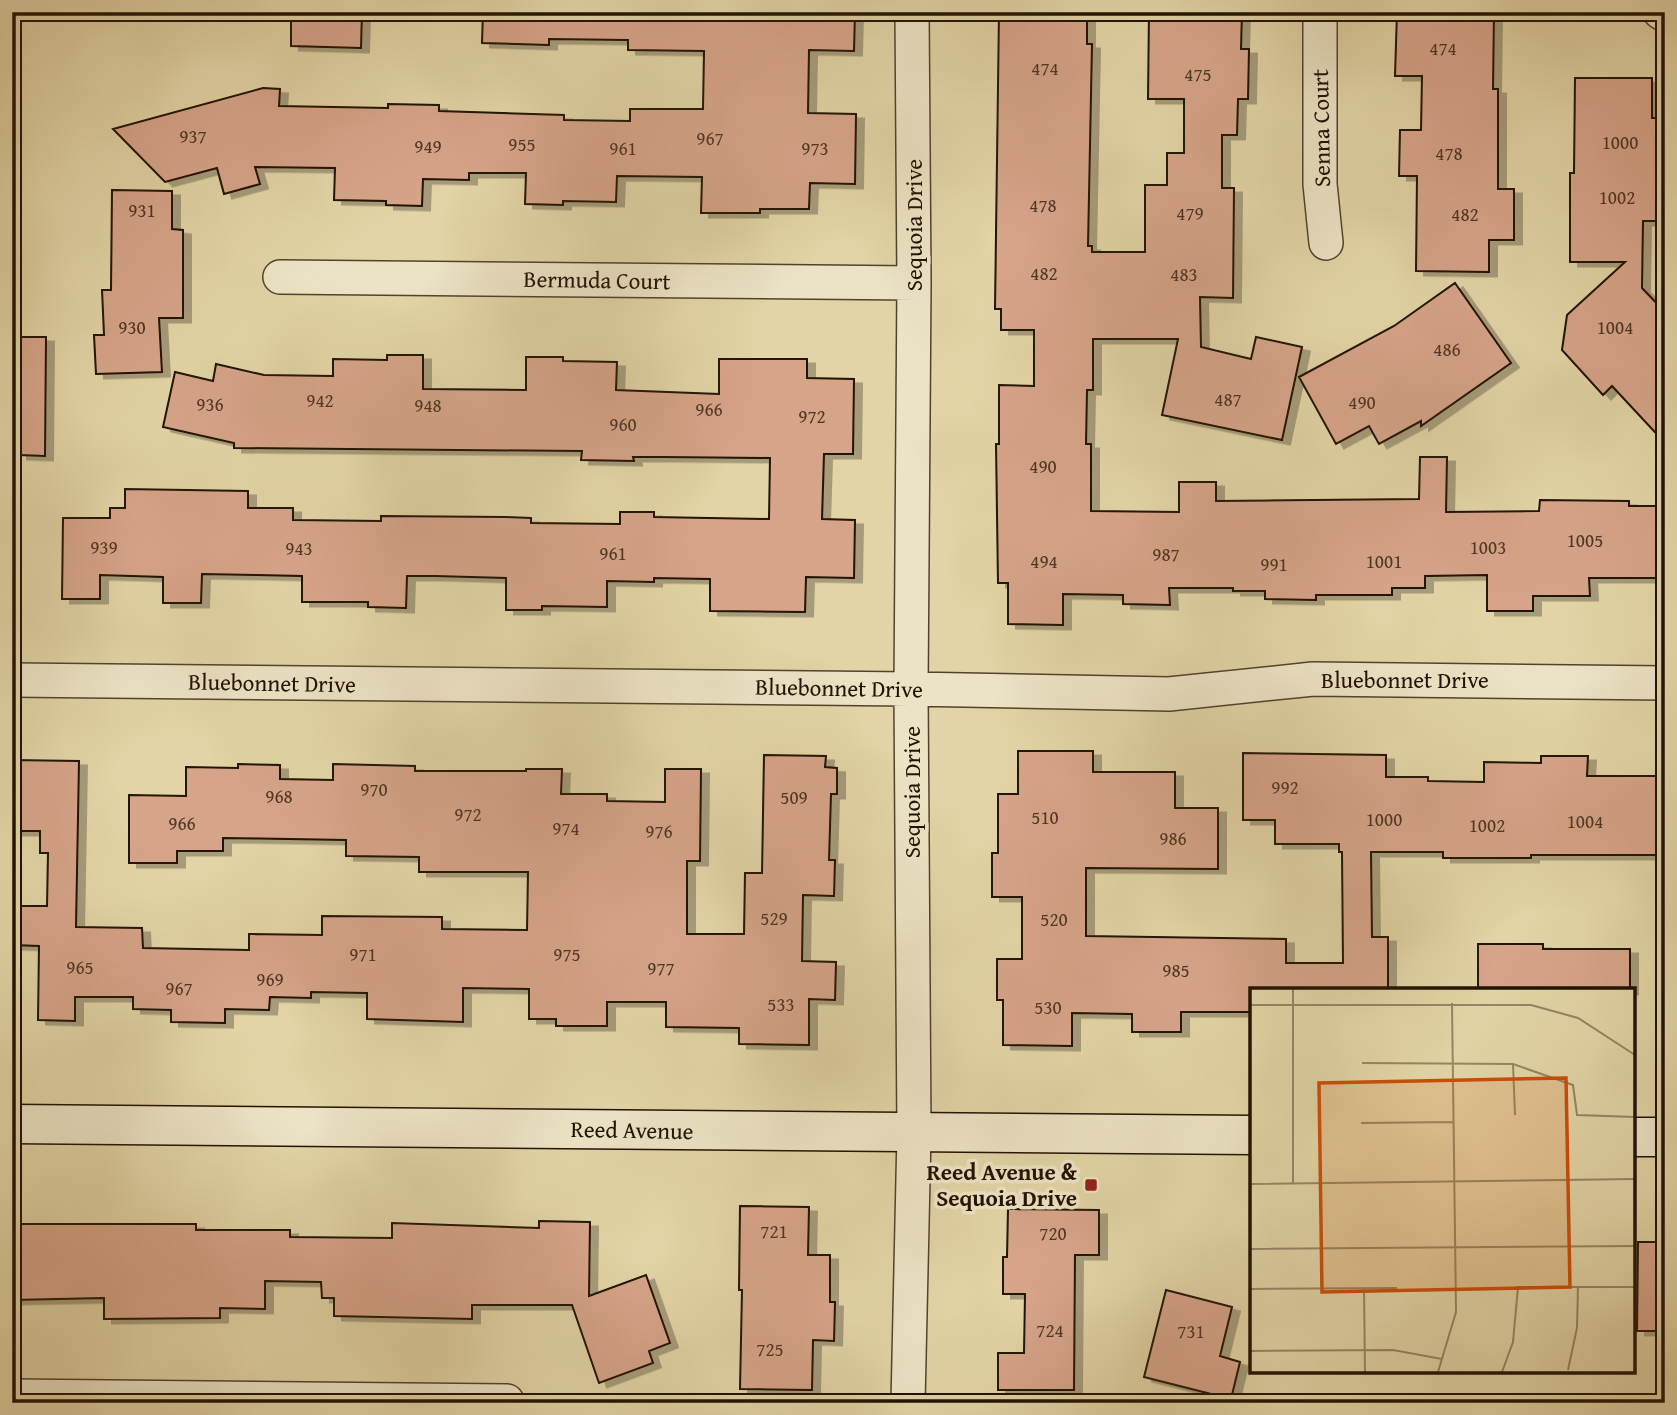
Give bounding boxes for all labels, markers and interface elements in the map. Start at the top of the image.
house number: 474 [1429,34,1457,62]
house number: 474 [1031,54,1059,82]
house number: 475 [1184,60,1212,88]
street label: Senna Court [1303,69,1338,187]
house number: 937 [179,122,207,150]
house number: 967 [696,124,724,152]
house number: 1000 [1602,128,1638,156]
house number: 955 [508,130,536,158]
house number: 949 [414,132,442,160]
house number: 961 [609,134,637,162]
house number: 973 [801,134,829,162]
house number: 478 [1435,139,1463,167]
street label: Sequoia Drive [897,159,930,291]
house number: 1002 [1599,183,1635,211]
house number: 478 [1029,191,1057,219]
house number: 931 [128,196,156,224]
house number: 479 [1176,199,1204,227]
house number: 482 [1451,200,1479,228]
house number: 482 [1030,259,1058,287]
house number: 483 [1170,260,1198,288]
street label: Bermuda Court [523,262,671,297]
house number: 930 [118,313,146,341]
house number: 1004 [1597,313,1633,341]
house number: 486 [1433,335,1461,363]
house number: 487 [1214,385,1242,413]
house number: 942 [306,386,334,414]
house number: 490 [1348,388,1376,416]
house number: 936 [196,390,224,418]
house number: 948 [414,391,442,419]
house number: 966 [695,395,723,423]
house number: 972 [798,402,826,430]
house number: 960 [609,410,637,438]
house number: 490 [1029,452,1057,480]
house number: 1005 [1567,526,1603,554]
house number: 939 [90,533,118,561]
house number: 1003 [1470,533,1506,561]
house number: 943 [285,534,313,562]
house number: 961 [599,539,627,567]
house number: 987 [1152,540,1180,568]
house number: 494 [1030,547,1058,575]
house number: 1001 [1366,547,1402,575]
house number: 991 [1260,550,1288,578]
street label: Bluebonnet Drive [1321,663,1489,696]
street label: Bluebonnet Drive [188,665,356,700]
street label: Bluebonnet Drive [755,670,923,705]
street label: Sequoia Drive [895,726,928,858]
house number: 992 [1271,773,1299,801]
house number: 970 [360,775,388,803]
house number: 968 [265,782,293,810]
house number: 509 [780,783,808,811]
house number: 972 [454,800,482,828]
house number: 510 [1031,803,1059,831]
house number: 1000 [1366,805,1402,833]
house number: 1004 [1567,807,1603,835]
house number: 966 [168,809,196,837]
house number: 1002 [1469,811,1505,839]
house number: 974 [552,814,580,842]
house number: 976 [645,817,673,845]
house number: 986 [1159,824,1187,852]
house number: 529 [760,904,788,932]
house number: 520 [1040,905,1068,933]
house number: 971 [349,940,377,968]
house number: 975 [553,940,581,968]
house number: 965 [66,953,94,981]
house number: 977 [647,954,675,982]
house number: 985 [1162,956,1190,984]
house number: 969 [256,965,284,993]
house number: 967 [165,974,193,1002]
inset map [1250,988,1635,1373]
house number: 533 [767,990,795,1018]
house number: 530 [1034,993,1062,1021]
street label: Reed Avenue [570,1112,694,1147]
place label: Reed Avenue & Sequoia Drive [927,1155,1078,1214]
marker: Reed Avenue & Sequoia Drive [1083,1177,1099,1193]
house number: 721 [760,1217,788,1245]
house number: 720 [1039,1219,1067,1247]
house number: 724 [1036,1316,1064,1344]
house number: 731 [1177,1317,1205,1345]
house number: 725 [756,1335,784,1363]

